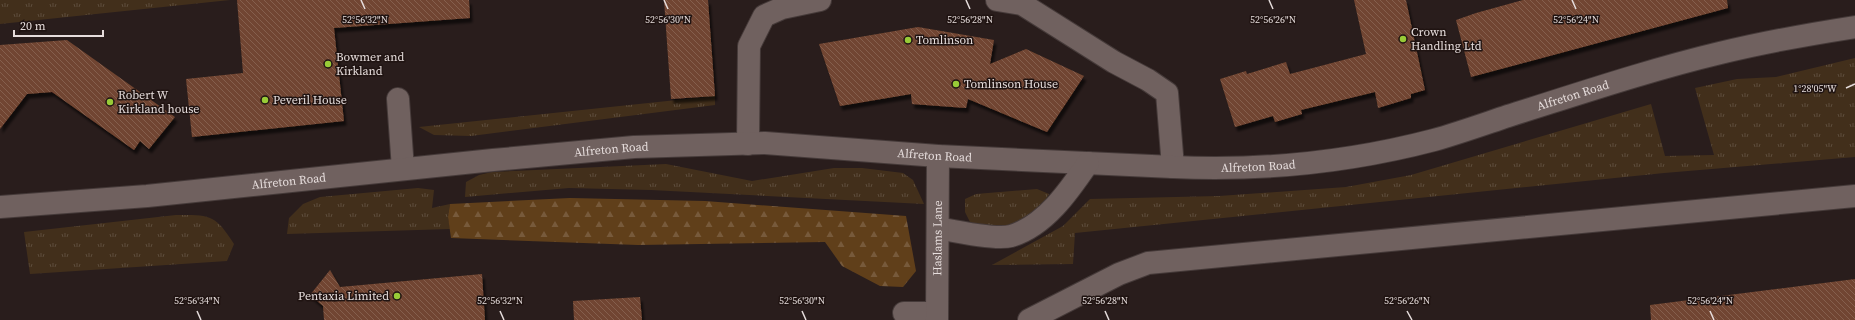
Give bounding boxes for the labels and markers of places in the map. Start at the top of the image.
place label: Crown Handling Ltd [1411,24,1482,54]
place label: Tomlinson [916,32,973,48]
marker: Crown Handling Ltd [1398,34,1408,44]
marker: Tomlinson [903,35,913,45]
place label: Bowmer and Kirkland [336,49,404,79]
marker: Bowmer and Kirkland [323,59,333,69]
place label: Tomlinson House [964,76,1058,92]
marker: Tomlinson House [951,79,961,89]
place label: Robert W Kirkland house [118,87,199,117]
place label: Peveril House [273,92,347,108]
marker: Peveril House [260,95,270,105]
marker: Robert W Kirkland house [105,97,115,107]
place label: Pentaxia Limited [298,288,389,304]
marker: Pentaxia Limited [392,291,402,301]

